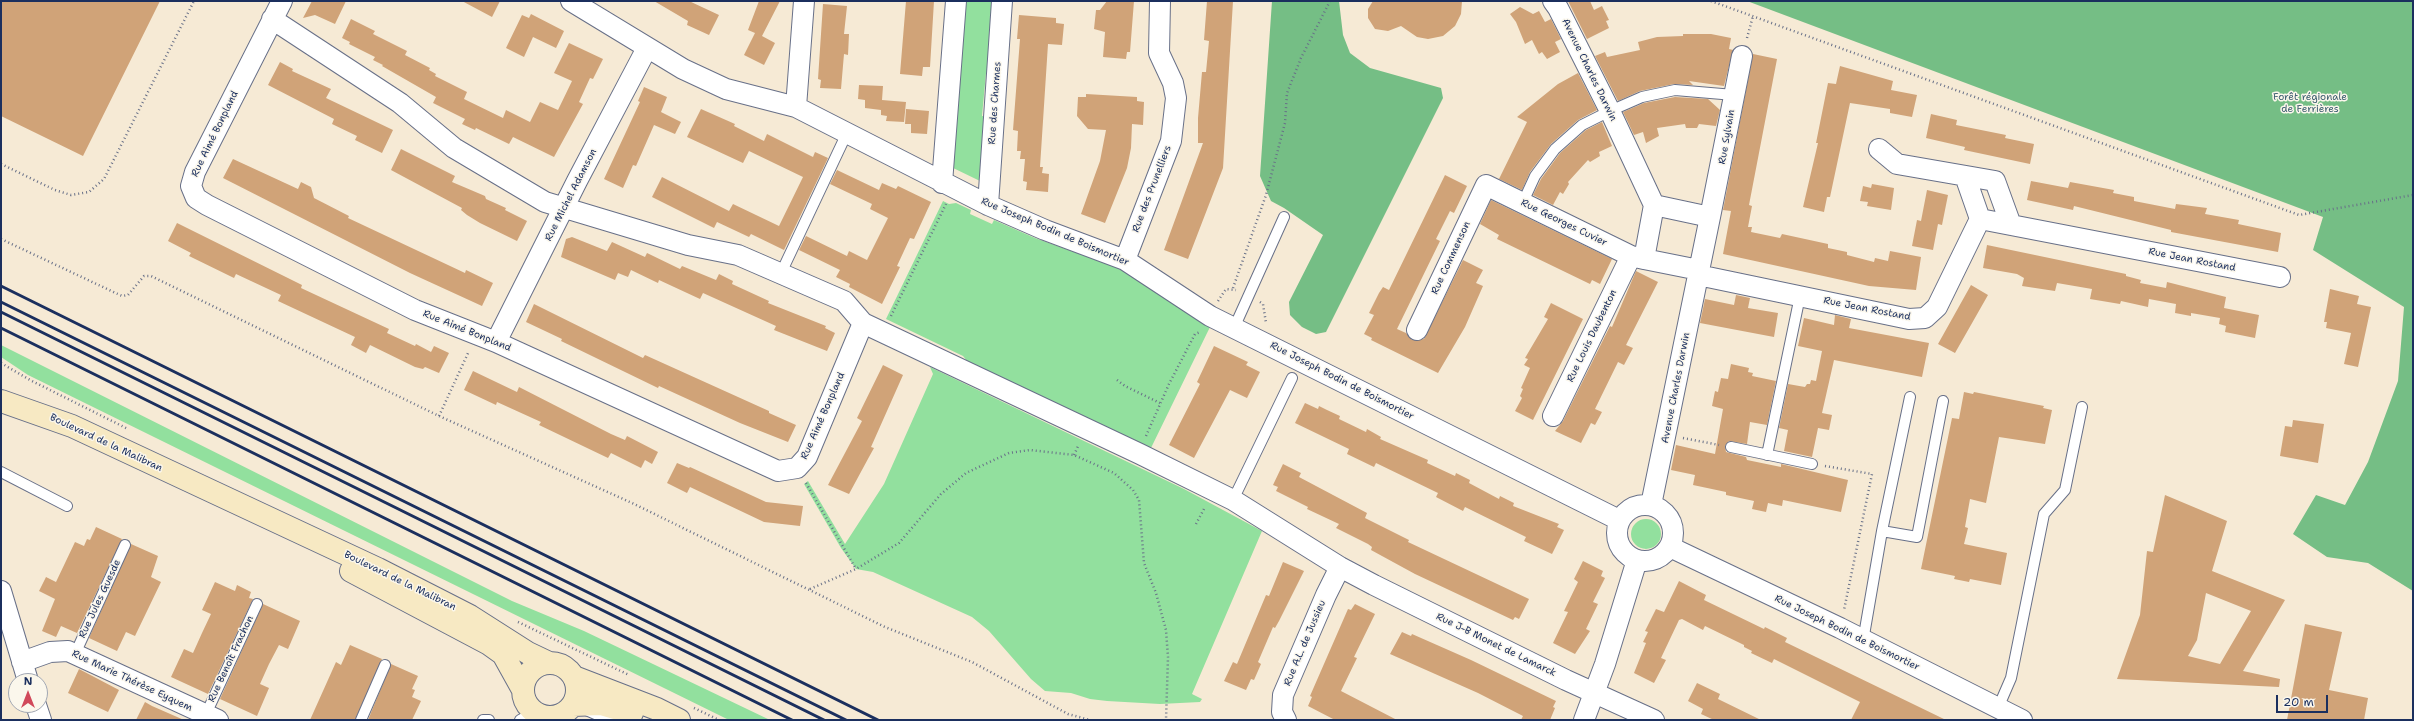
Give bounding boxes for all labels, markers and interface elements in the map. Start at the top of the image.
street label: Avenue Charles Darwin [1559,17,1619,123]
street label: Rue des Charmes [986,61,1004,145]
street label: Rue Aimé Bonpland [189,89,241,179]
park label: Forêt régionale de Ferrières [2273,91,2347,114]
street label: Rue Sylvain [1716,109,1738,165]
street label: Rue des Prunelliers [1130,144,1174,234]
street label: Rue Michel Adamson [542,147,600,243]
street label: Rue Joseph Bodin de Boismortier [979,195,1131,269]
street label: Rue Georges Cuvier [1519,197,1609,249]
street label: Rue Commenson [1429,220,1473,296]
street label: Rue Jean Rostand [2147,246,2237,274]
street label: Rue Louis Daubenton [1564,288,1620,384]
street label: Rue Jean Rostand [1822,295,1912,323]
street label: Rue Aimé Bonpland [421,308,513,354]
street label: Avenue Charles Darwin [1659,332,1693,444]
street label: Rue Joseph Bodin de Boismortier [1268,339,1416,423]
street label: Rue Aimé Bonpland [798,371,848,461]
street label: Boulevard de la Malibran [48,412,164,474]
street label: Boulevard de la Malibran [342,549,458,613]
street label: Rue Jules Guesde [76,558,124,640]
street label: Rue Joseph Bodin de Boismortier [1773,593,1921,673]
street label: Rue A.L. de Jussieu [1281,598,1329,688]
street label: Rue J-B Monet de Lamarck [1434,611,1558,679]
street label: Rue Benoît Frachon [206,614,256,704]
street label: Rue Marie Thérèse Eyquem [70,648,194,714]
north arrow [8,673,48,713]
text: N [24,674,32,689]
scale bar [2278,687,2330,713]
text: 20 m [2283,694,2314,710]

